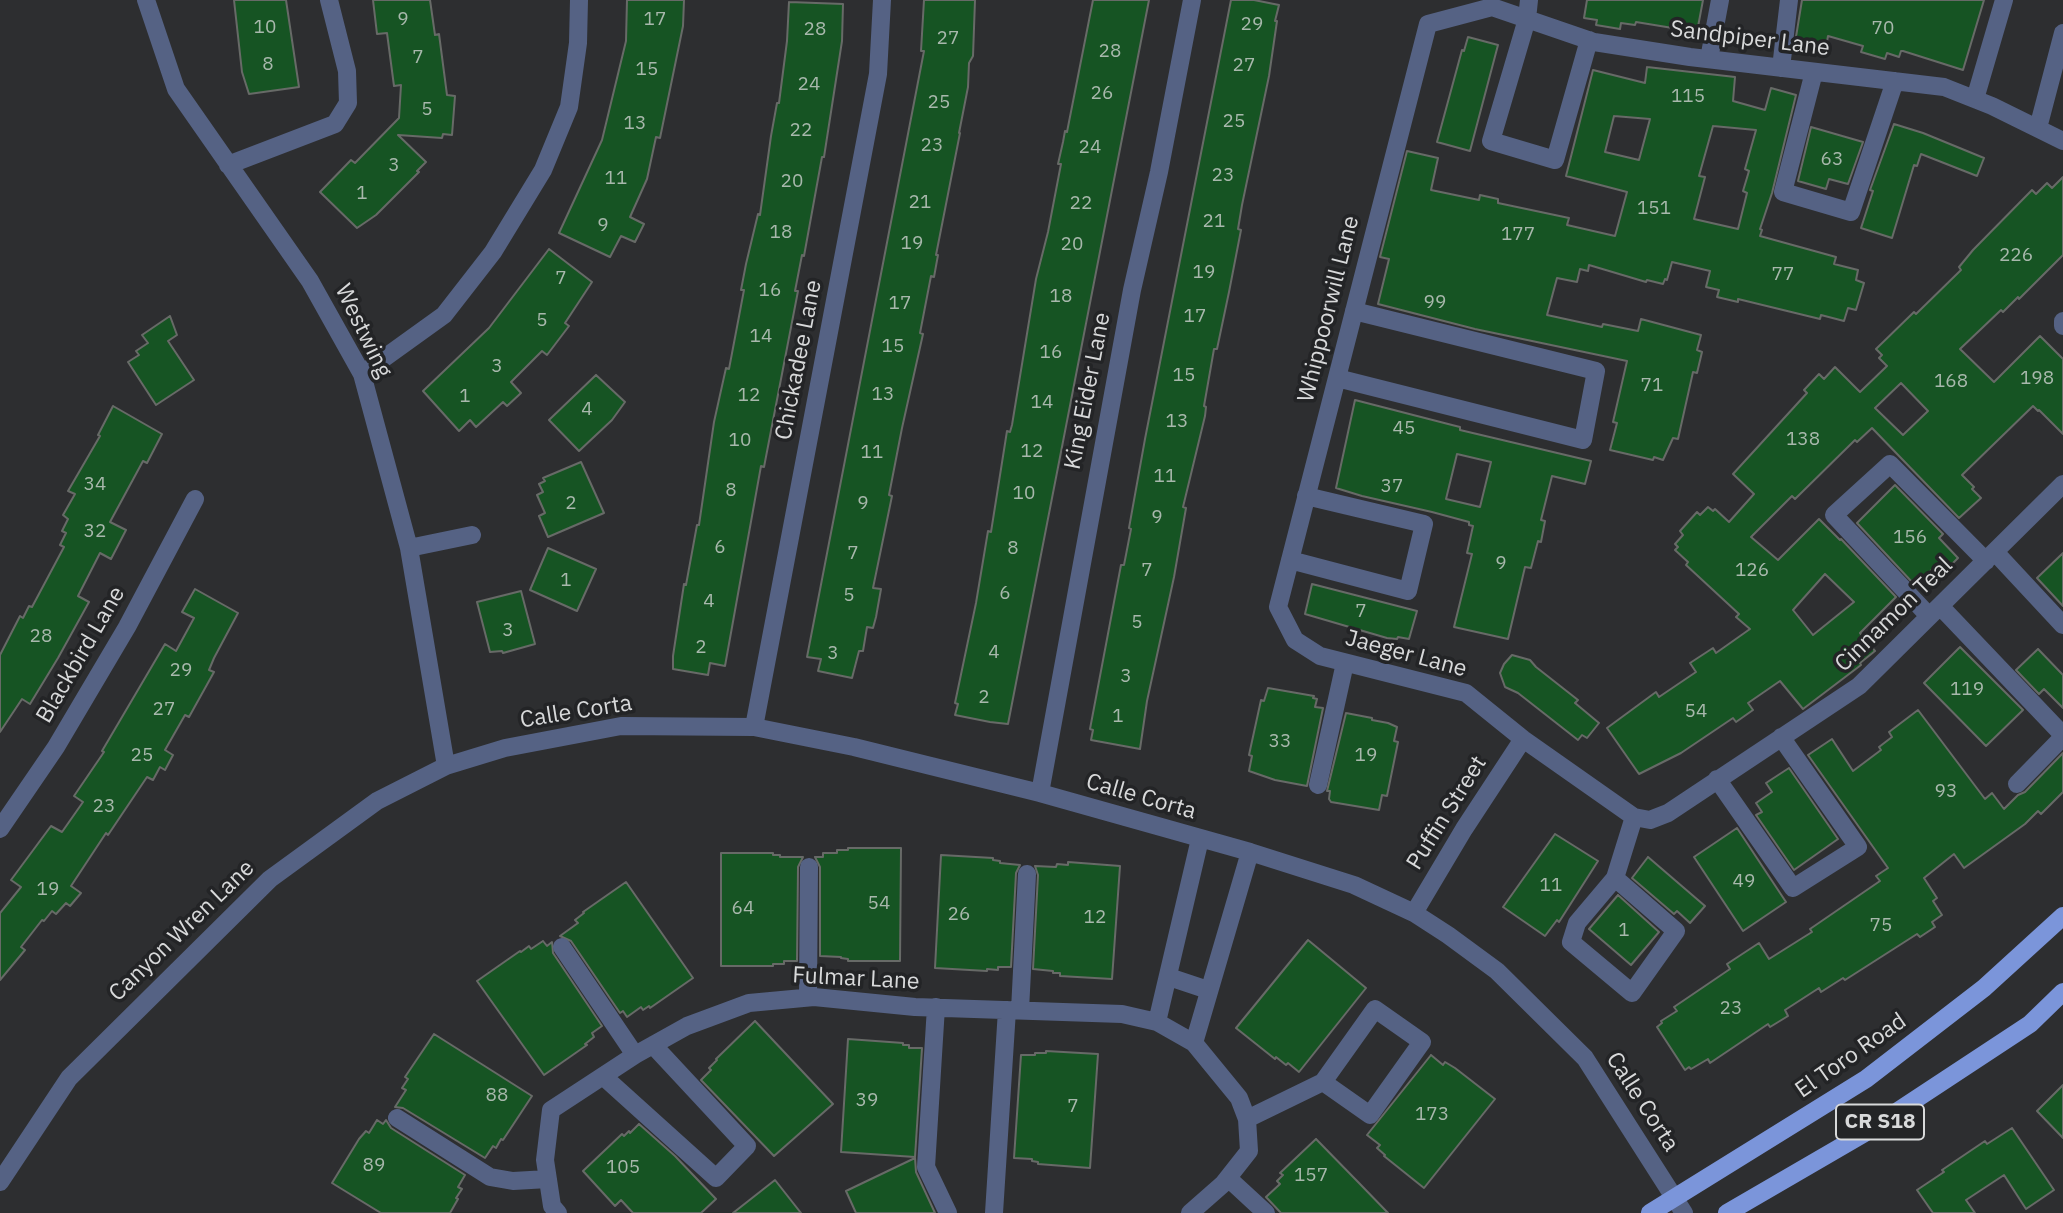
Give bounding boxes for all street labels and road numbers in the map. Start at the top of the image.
street label: Sandpiper Lane [1669,16,1831,62]
street label: Whippoorwill Lane [1293,213,1365,405]
street label: Chickadee Lane [770,278,828,442]
street label: Westwing [329,280,397,382]
street label: King Eider Lane [1059,310,1117,472]
street label: Cinnamon Teal [1829,552,1959,678]
street label: Blackbird Lane [31,582,131,728]
street label: Jaeger Lane [1342,625,1470,683]
street label: Calle Corta [518,690,634,734]
street label: Puffin Street [1401,751,1493,875]
street label: Calle Corta [1083,768,1199,826]
street label: Canyon Wren Lane [104,855,260,1007]
street label: Fulmar Lane [792,962,920,996]
street label: El Toro Road [1790,1008,1912,1104]
street label: Calle Corta [1600,1047,1684,1157]
road number: CR S18 [1836,1104,1924,1140]

